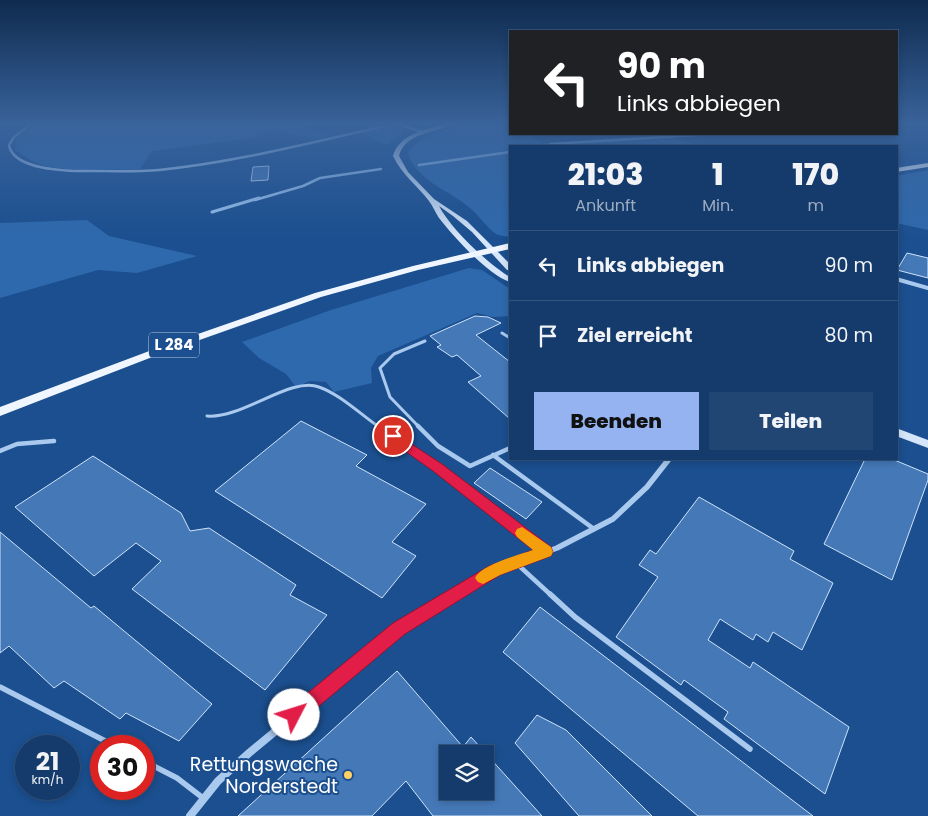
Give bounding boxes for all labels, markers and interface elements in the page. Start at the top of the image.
text: 90 m [617,41,706,90]
icon: left [534,50,599,115]
text: Links abbiegen [617,88,781,119]
text: 21:03 [568,153,643,196]
text: 1 [712,153,724,196]
text: 170 [792,153,839,196]
text: Ankunft [575,194,636,217]
text: Min. [702,194,734,217]
text: m [807,194,824,217]
icon: left [534,252,562,280]
text: Links abbiegen [577,252,724,279]
text: 90 m [824,252,873,279]
icon: arrive [534,322,562,350]
text: Ziel erreicht [577,322,693,349]
text: 80 m [824,322,873,349]
road number: L 284 [149,332,199,358]
button: Beenden [534,392,699,450]
button: Teilen [709,392,873,450]
pin [372,415,414,457]
icon: arrive [379,422,407,450]
position arrow [267,688,319,740]
speed limit sign: 30 [90,735,155,800]
text: 21 [36,744,59,779]
map controls [439,745,494,800]
button: layers [439,745,494,800]
place label: Rettungswache Norderstedt [190,751,338,800]
marker: Rettungswache Norderstedt [342,769,354,781]
text: km/h [32,771,63,788]

